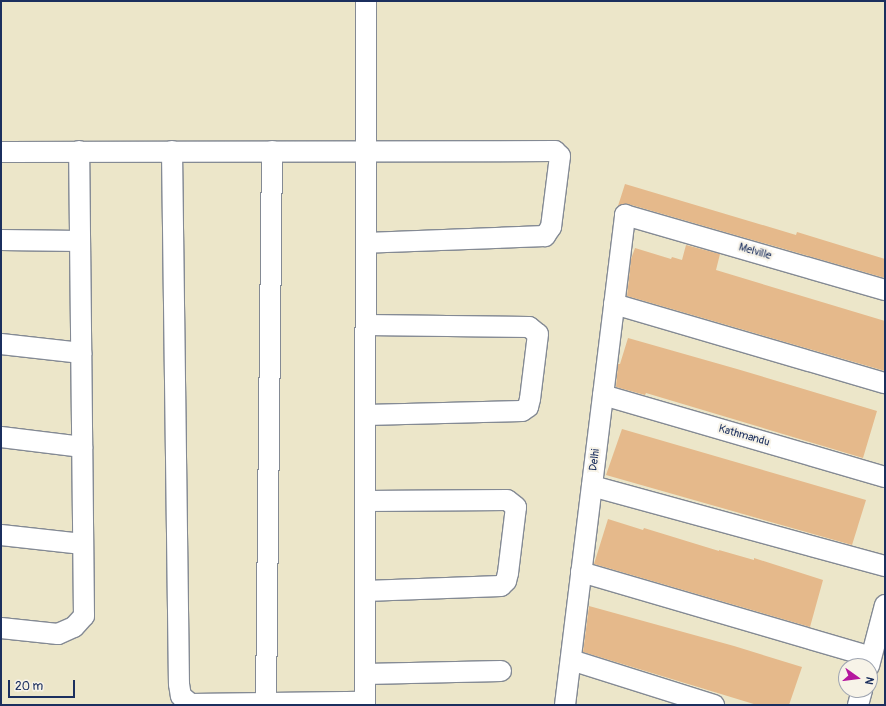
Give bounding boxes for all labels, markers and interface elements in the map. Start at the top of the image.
street label: Melville [737,241,773,263]
street label: Kathmandu [717,422,771,450]
street label: Delhi [587,448,603,472]
north arrow [838,658,878,698]
scale bar [10,672,77,698]
text: N [862,676,876,686]
text: 20 m [15,679,43,694]

